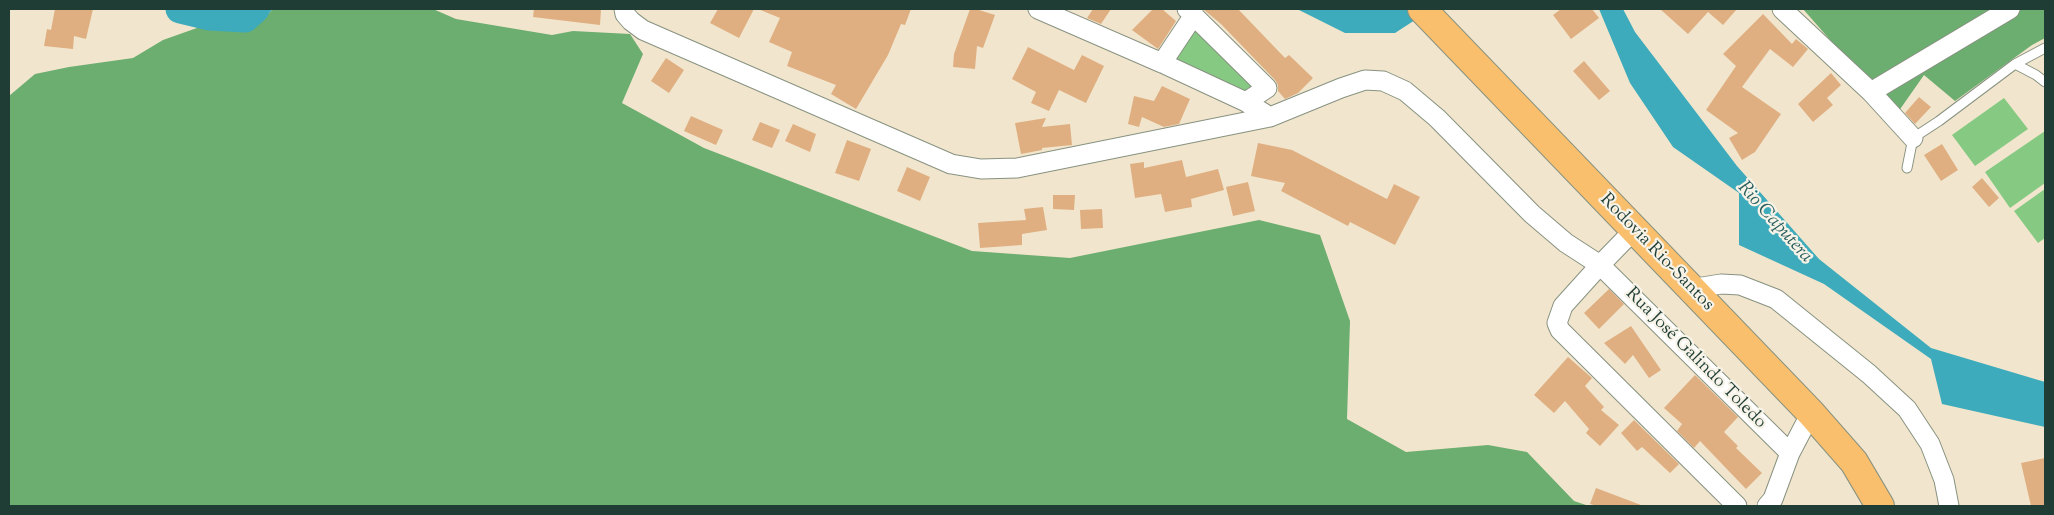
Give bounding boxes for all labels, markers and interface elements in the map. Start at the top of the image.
water label: Rio Caputera [1732,178,1816,268]
street label: Rodovia Rio-Santos [1595,190,1717,316]
street label: Rua José Galindo Toledo [1620,284,1770,434]

